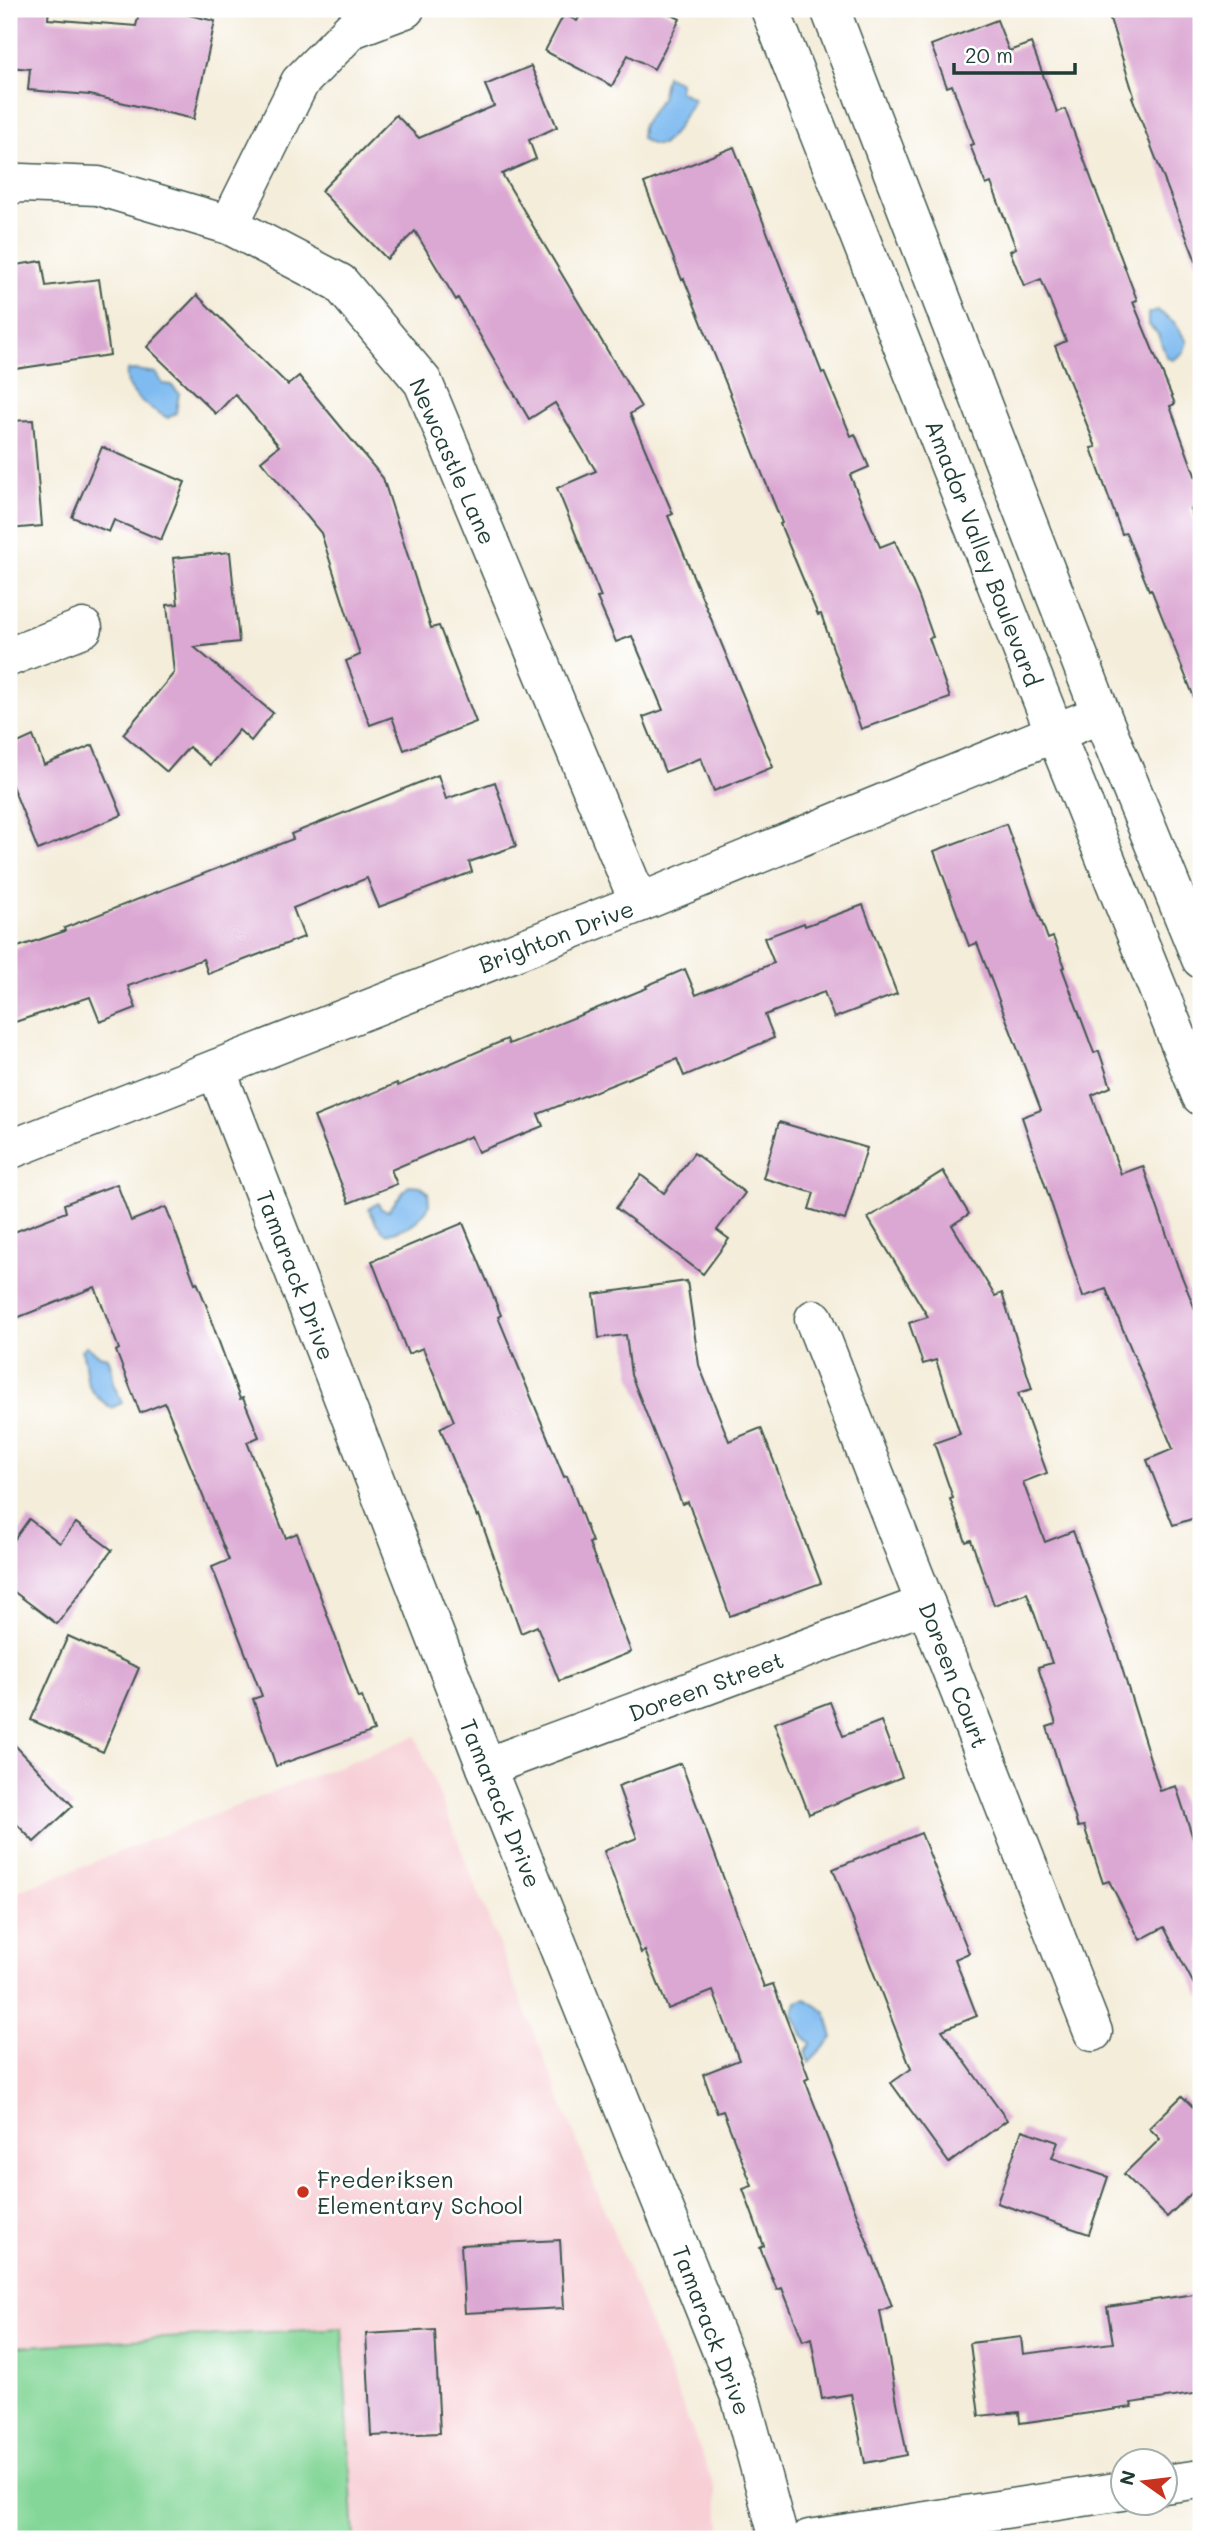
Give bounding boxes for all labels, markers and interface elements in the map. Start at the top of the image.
scale bar [954,32,1075,76]
text: 20 m [965,41,1013,68]
street label: Newcastle Lane [403,373,503,549]
street label: Amador Valley Boulevard [919,415,1049,691]
street label: Brighton Drive [474,893,638,979]
street label: Tamarack Drive [250,1186,342,1364]
street label: Doreen Court [912,1598,996,1752]
street label: Doreen Street [624,1644,788,1728]
street label: Tamarack Drive [453,1714,549,1892]
place label: Frederiksen Elementary School [317,2164,523,2220]
marker: Frederiksen Elementary School [295,2184,311,2200]
street label: Tamarack Drive [666,2241,758,2419]
north arrow [1108,2446,1178,2516]
text: N [1113,2468,1141,2488]

